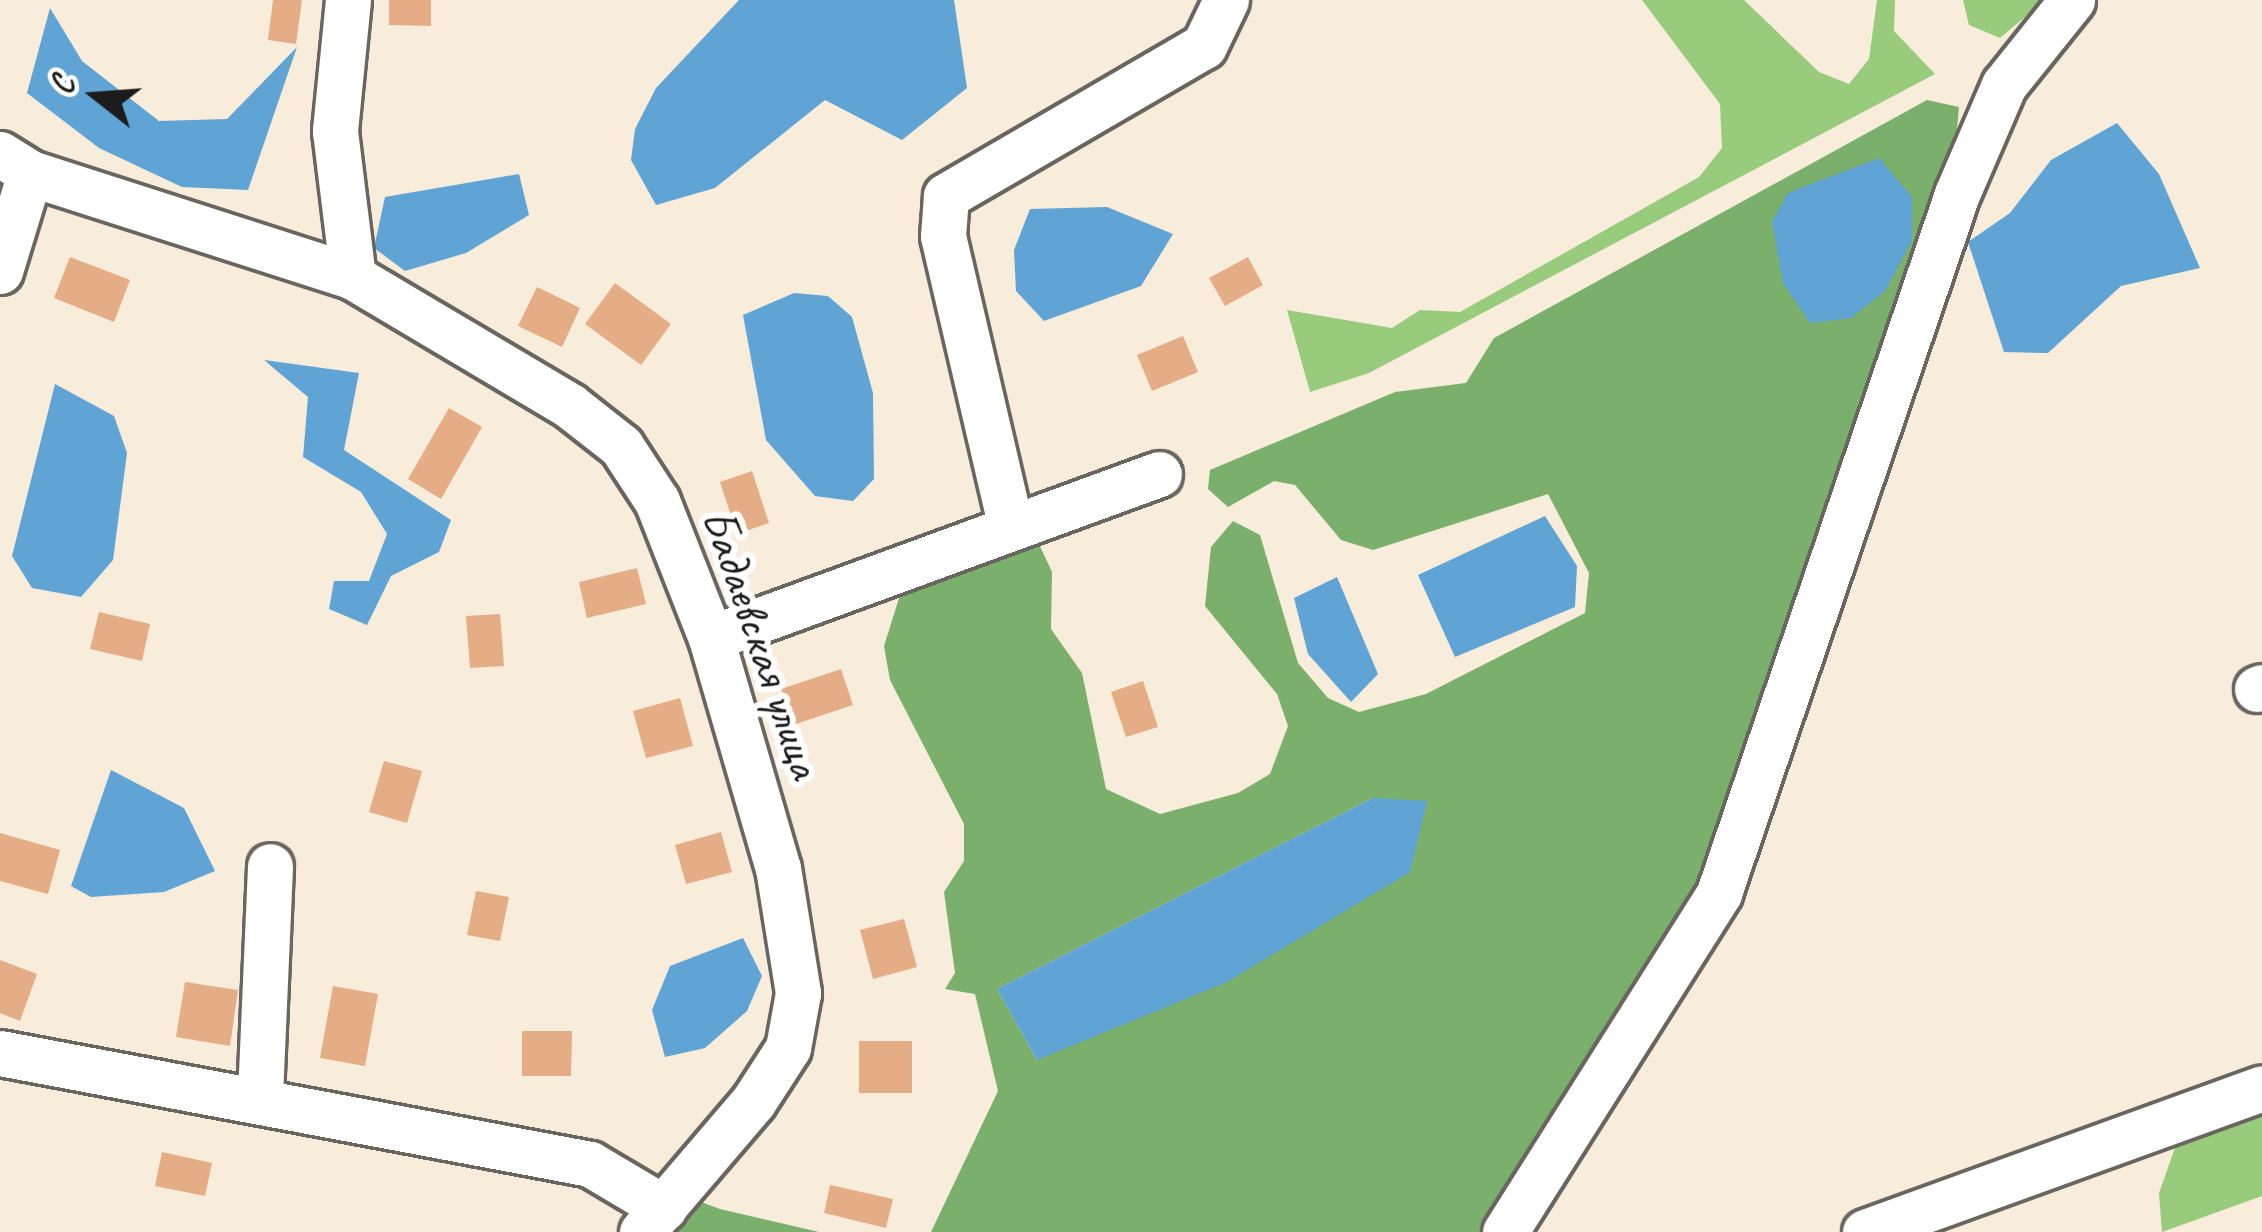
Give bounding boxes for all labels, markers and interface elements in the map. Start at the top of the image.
north arrow [36,36,156,156]
text: С [39,72,84,99]
street label: Бадаевская улица [688,498,836,788]

